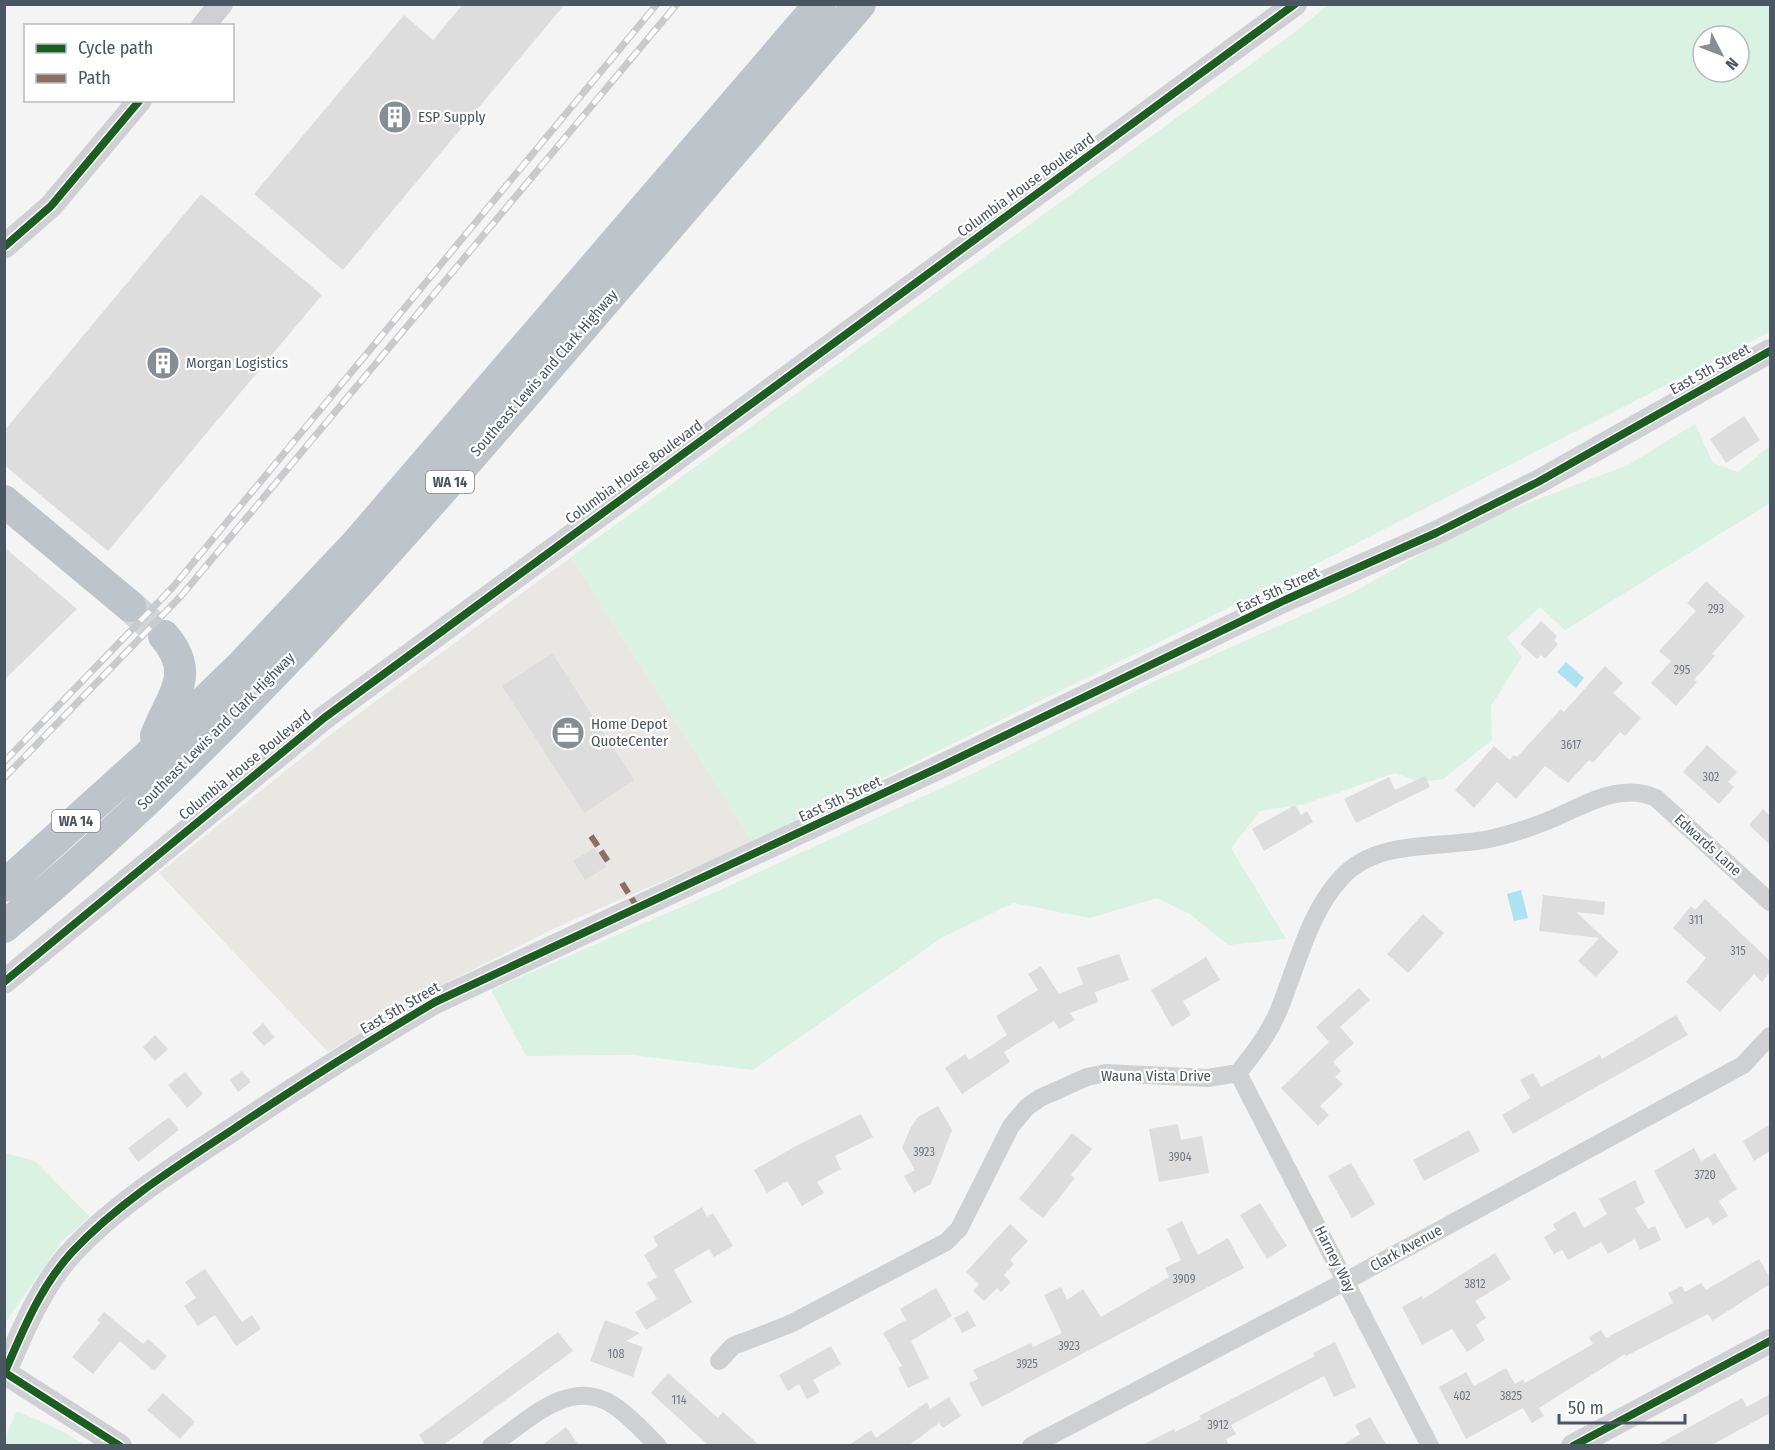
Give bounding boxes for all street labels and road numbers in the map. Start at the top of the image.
street label: Columbia House Boulevard [954,129,1098,241]
street label: Southeast Lewis and Clark Highway [467,286,622,460]
street label: East 5th Street [1667,340,1753,398]
street label: Columbia House Boulevard [562,416,706,528]
road number: WA 14 [426,471,474,493]
street label: East 5th Street [1234,563,1322,617]
street label: Southeast Lewis and Clark Highway [134,648,299,813]
street label: Columbia House Boulevard [175,706,315,824]
street label: East 5th Street [796,772,884,826]
road number: WA 14 [52,810,100,832]
street label: Edwards Lane [1671,810,1745,880]
street label: East 5th Street [357,978,443,1038]
street label: Wauna Vista Drive [1101,1067,1211,1085]
street label: Clark Avenue [1367,1221,1445,1275]
street label: Harney Way [1311,1223,1359,1295]

